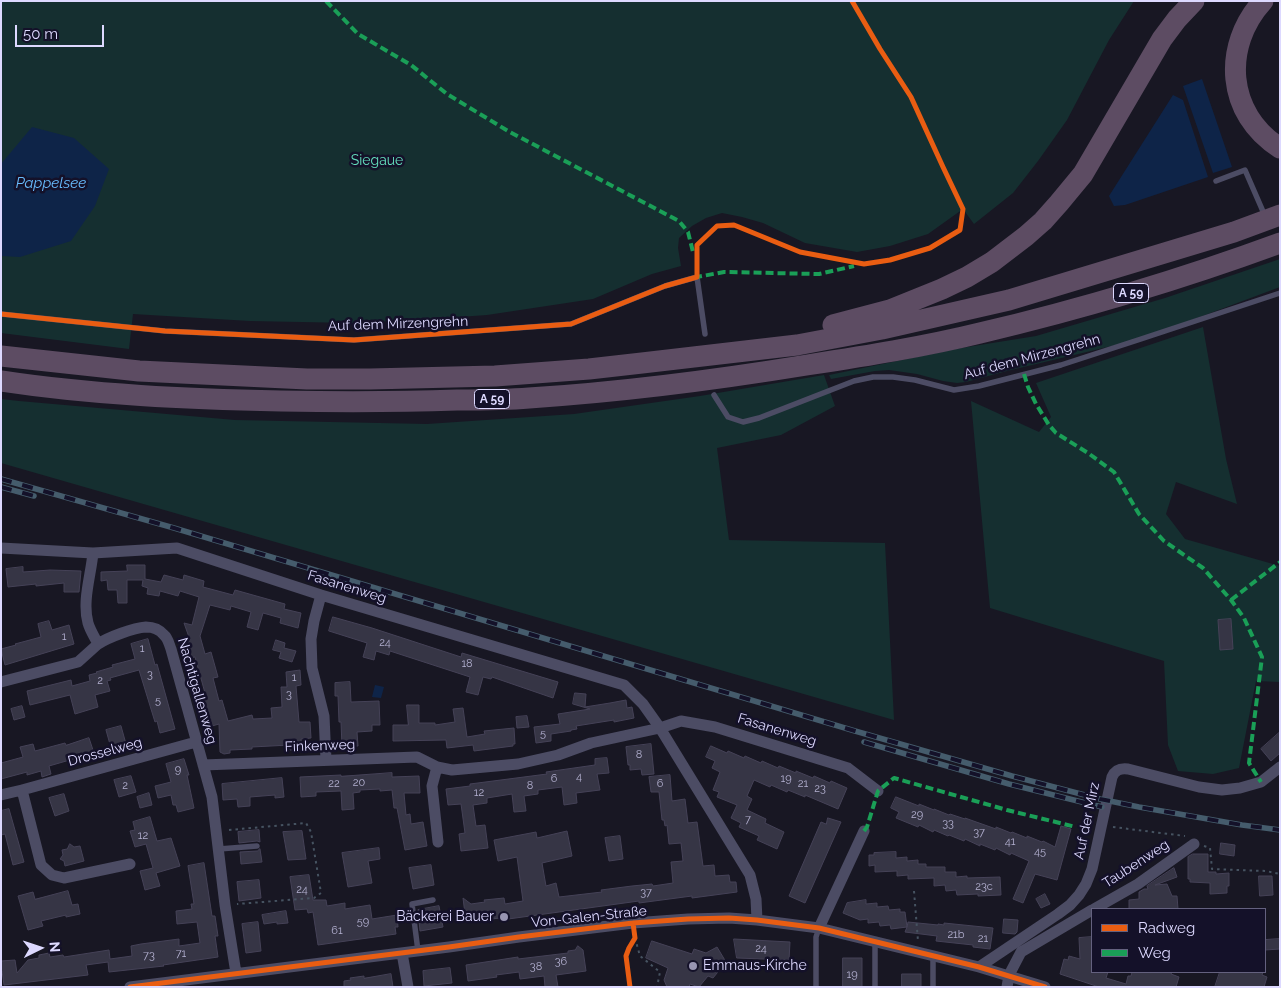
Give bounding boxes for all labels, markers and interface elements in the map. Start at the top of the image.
scale bar [18,15,106,47]
text: 50 m [23,25,58,43]
park label: Siegaue [351,153,403,169]
water label: Pappelsee [16,174,86,192]
road number: A 59 [1114,284,1148,302]
street label: Auf dem Mirzengrehn [328,313,468,335]
street label: Auf dem Mirzengrehn [962,331,1102,383]
road number: A 59 [474,389,510,408]
street label: Fasanenweg [305,567,389,607]
house number: 1 [62,630,66,644]
street label: Nachtigallenweg [174,636,220,746]
house number: 24 [379,636,391,650]
house number: 1 [140,642,144,656]
house number: 18 [461,657,473,671]
house number: 3 [147,668,153,682]
house number: 1 [292,671,296,685]
house number: 2 [97,674,103,688]
house number: 3 [286,688,292,702]
house number: 5 [155,694,161,708]
street label: Fasanenweg [735,710,819,750]
house number: 5 [540,727,546,741]
street label: Drosselweg [66,734,144,770]
street label: Finkenweg [284,736,356,756]
house number: 8 [636,748,642,762]
house number: 9 [175,763,181,777]
house number: 4 [576,770,582,784]
house number: 6 [551,772,557,786]
house number: 19 [780,772,792,786]
house number: 20 [353,776,365,790]
house number: 22 [328,777,340,791]
house number: 6 [657,777,663,791]
house number: 21 [798,777,808,791]
house number: 2 [122,779,128,793]
house number: 8 [527,779,533,793]
street label: Auf der Mirz [1071,781,1103,861]
house number: 23 [814,782,826,796]
house number: 12 [474,786,484,800]
house number: 29 [911,808,923,822]
house number: 7 [745,813,751,827]
house number: 33 [942,817,954,831]
house number: 37 [973,826,985,840]
house number: 12 [138,829,148,843]
house number: 41 [1005,835,1015,849]
street label: Taubenweg [1100,836,1172,892]
house number: 45 [1034,845,1046,859]
house number: 23c [975,880,993,894]
house number: 24 [296,883,308,897]
house number: 37 [640,886,652,900]
street label: Von-Galen-Straße [530,903,648,931]
legend [1091,908,1266,973]
place label: Bäckerei Bauer [396,909,494,925]
marker: Bäckerei Bauer [498,911,510,923]
house number: 59 [357,915,369,929]
text: Radweg [1138,919,1195,937]
north arrow [15,923,65,973]
house number: 61 [331,924,343,938]
house number: 21b [947,928,965,942]
house number: 21 [978,932,988,946]
text: N [47,941,63,953]
house number: 24 [755,942,767,956]
text: Weg [1138,944,1171,962]
house number: 71 [176,947,186,961]
house number: 73 [143,949,155,963]
house number: 36 [555,955,567,969]
place label: Emmaus-Kirche [703,958,807,974]
house number: 38 [530,960,542,974]
marker: Emmaus-Kirche [687,960,699,972]
house number: 19 [846,968,858,982]

